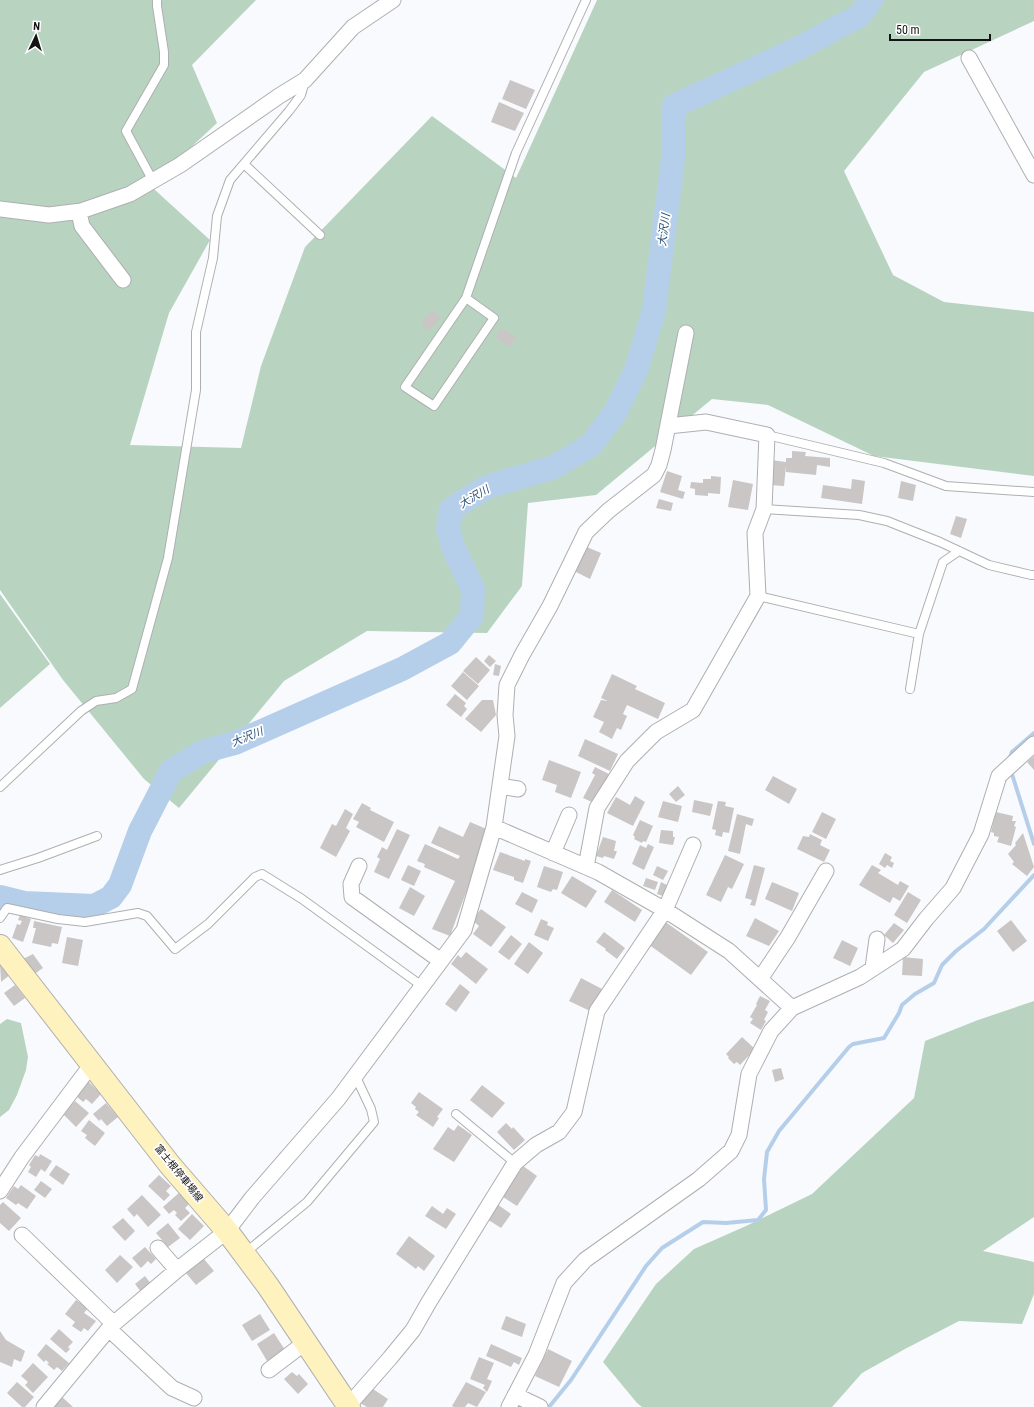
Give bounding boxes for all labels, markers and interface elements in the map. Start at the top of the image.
north arrow [16,16,56,56]
scale bar [890,16,990,42]
text: N [33,20,41,33]
text: 50 m [896,23,920,37]
water label: 大沢川 [656,212,673,247]
water label: 大沢川 [457,482,492,511]
water label: 大沢川 [229,724,266,749]
street label: 富士根停車場線 [153,1142,205,1204]

